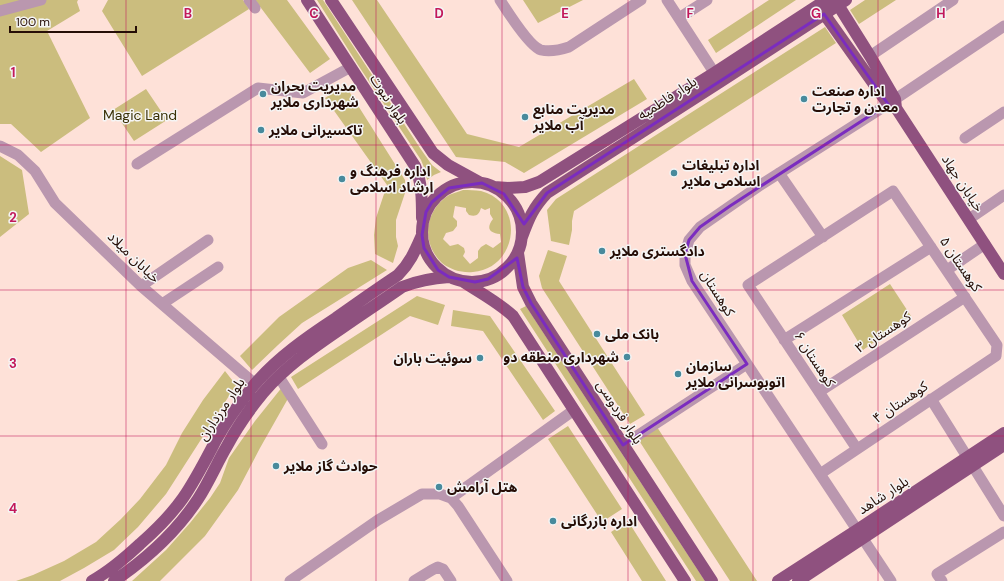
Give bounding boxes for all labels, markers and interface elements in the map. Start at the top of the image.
text: B [184,5,192,22]
text: C [309,5,319,22]
text: D [434,5,444,22]
text: E [561,5,569,22]
text: F [686,5,694,22]
text: G [811,5,821,22]
text: H [936,5,946,22]
scale bar [10,8,136,34]
text: 100 m [16,14,50,30]
text: 1 [11,64,15,81]
street label: بلوار نبوت [366,71,412,128]
street label: بلوار فاطمیه [634,72,700,124]
place label: مدیریت بحران شهرداری ملایر [270,77,359,111]
place label: اداره صنعت معدن و تجارت [812,82,899,116]
marker: مدیریت بحران شهرداری ملایر [258,89,268,99]
marker: اداره صنعت معدن و تجارت [799,94,809,104]
place label: مدیریت منابع آب ملایر [532,100,615,134]
park label: Magic Land [103,106,177,124]
marker: مدیریت منابع آب ملایر [520,112,530,122]
place label: تاکسیرانی ملایر [268,121,363,139]
marker: تاکسیرانی ملایر [256,125,266,135]
street label: خیابان جهاد [938,151,988,215]
place label: اداره تبلیغات اسلامی ملایر [681,156,760,190]
place label: اداره فرهنگ و ارشاد اسلامی [350,162,434,196]
marker: اداره تبلیغات اسلامی ملایر [669,168,679,178]
marker: اداره فرهنگ و ارشاد اسلامی [337,174,347,184]
text: 2 [9,209,17,226]
street label: خیابان میلاد [104,227,164,287]
street label: کوهستان ۵ [936,233,986,295]
place label: دادگستری ملایر [609,242,705,260]
marker: دادگستری ملایر [597,246,607,256]
street label: کوهستان [697,267,739,320]
street label: کوهستان ۳ [852,307,914,357]
place label: بانک ملی [605,325,659,343]
street label: کوهستان ۶ [790,328,840,390]
marker: بانک ملی [592,329,602,339]
place label: شهرداری منطقه دو [503,348,619,366]
place label: سوئیت باران [393,349,472,367]
marker: شهرداری منطقه دو [622,352,632,362]
marker: سوئیت باران [475,353,485,363]
text: 3 [9,355,17,372]
place label: سازمان اتوبوسرانی ملایر [685,357,785,391]
marker: سازمان اتوبوسرانی ملایر [673,369,683,379]
street label: بلوار مرزداران [193,374,249,444]
street label: بلوار فردوسی [593,377,647,447]
street label: کوهستان ۴ [869,377,931,427]
place label: حوادث گاز ملایر [283,457,378,475]
marker: حوادث گاز ملایر [271,461,281,471]
street label: بلوار شاهد [854,472,912,518]
place label: هتل آرامش [447,478,517,496]
marker: هتل آرامش [434,482,444,492]
text: 4 [9,500,17,517]
place label: اداره بازرگانی [561,512,637,530]
marker: اداره بازرگانی [548,516,558,526]

